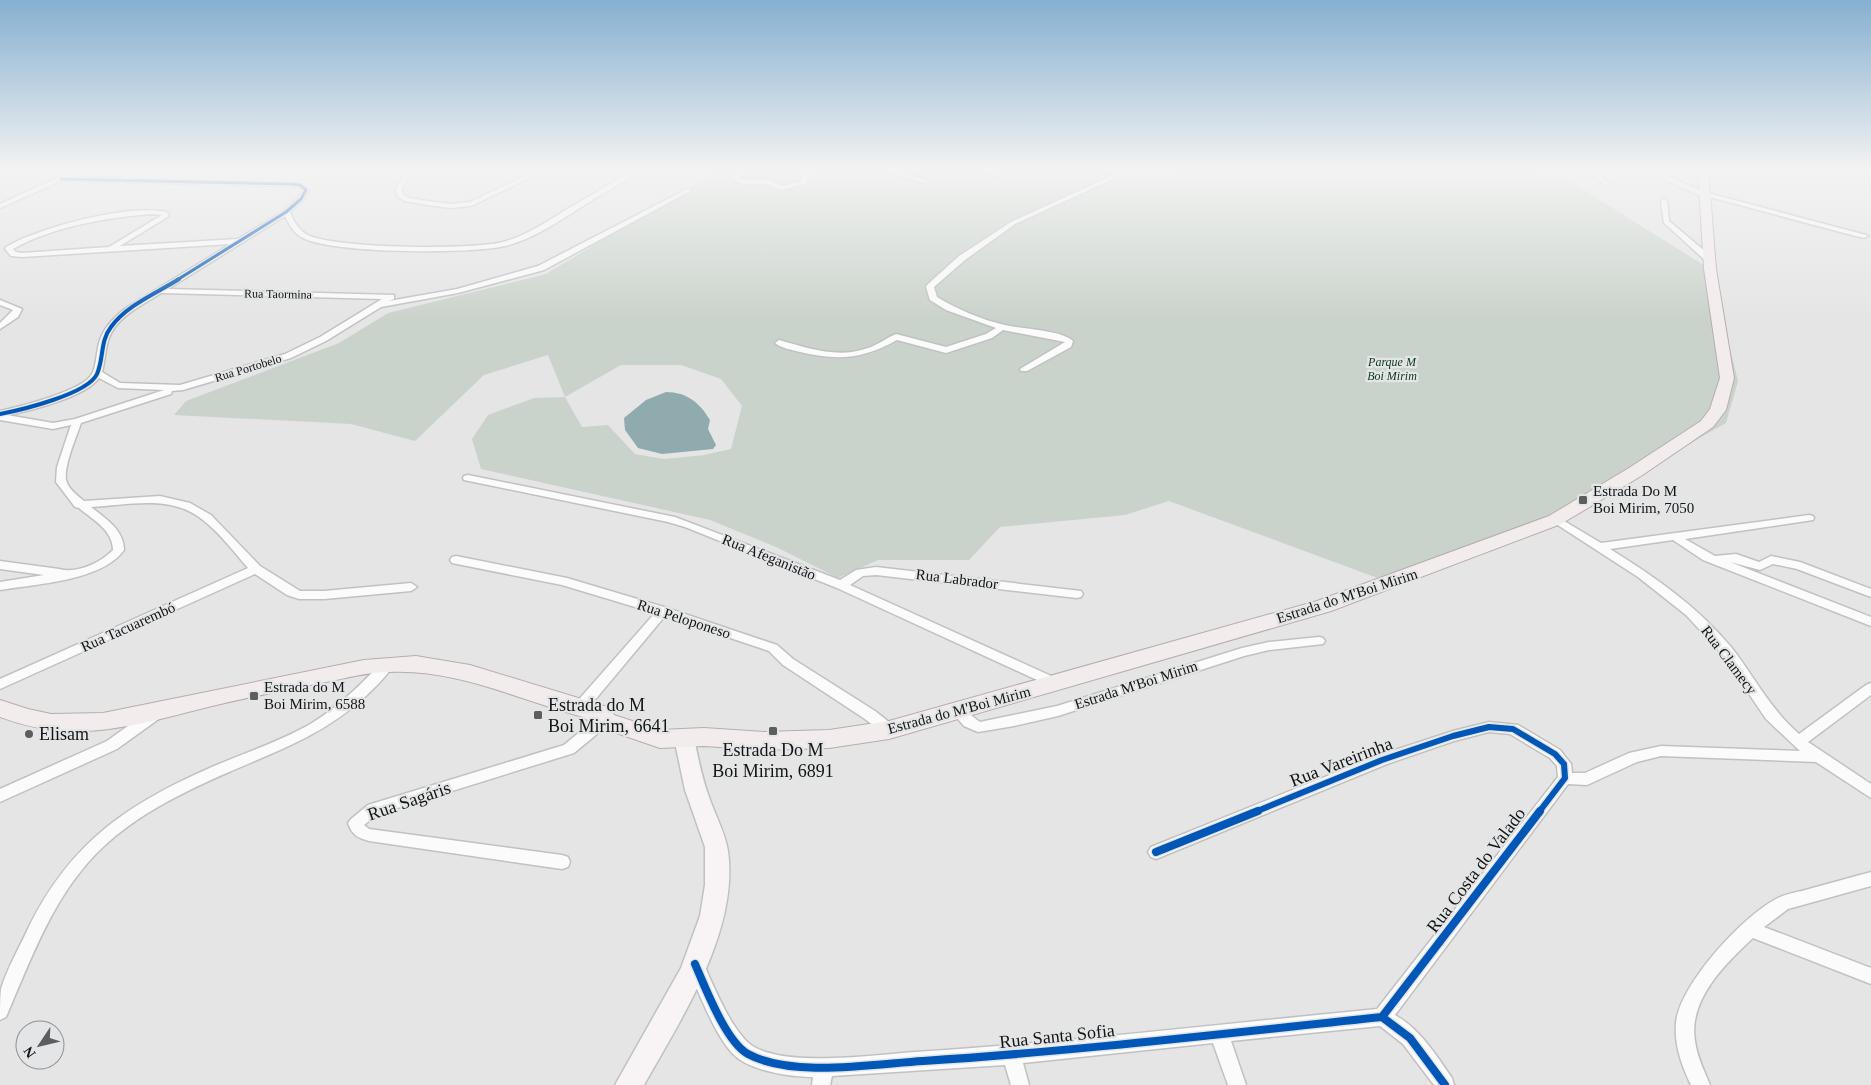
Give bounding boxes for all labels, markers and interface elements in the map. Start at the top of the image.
street label: Rua Taormina [244,286,313,302]
street label: Rua Portobelo [213,351,283,385]
park label: Parque M Boi Mirim [1367,355,1417,383]
place label: Estrada Do M Boi Mirim, 7050 [1593,483,1694,516]
marker: Estrada Do M Boi Mirim, 7050 [1577,494,1589,506]
street label: Rua Afeganistão [720,531,818,583]
street label: Rua Labrador [915,566,999,592]
street label: Estrada do M'Boi Mirim [1274,566,1420,626]
street label: Rua Peloponeso [635,596,733,642]
street label: Rua Tacuarembó [78,599,178,655]
street label: Rua Clamecy [1698,623,1760,698]
street label: Estrada M'Boi Mirim [1072,657,1200,712]
place label: Estrada do M Boi Mirim, 6588 [264,679,365,712]
street label: Estrada do M'Boi Mirim [886,683,1033,737]
marker: Estrada do M Boi Mirim, 6588 [248,690,260,702]
place label: Estrada do M Boi Mirim, 6641 [548,695,670,736]
marker: Estrada do M Boi Mirim, 6641 [532,709,544,721]
place label: Elisam [39,724,89,744]
marker: Estrada Do M Boi Mirim, 6891 [767,725,779,737]
marker: Elisam [23,728,35,740]
street label: Rua Vareirinha [1287,733,1395,791]
place label: Estrada Do M Boi Mirim, 6891 [712,740,834,781]
street label: Rua Sagáris [365,777,453,825]
street label: Rua Costa do Valado [1423,804,1529,936]
north arrow [15,1020,65,1070]
street label: Rua Santa Sofia [998,1020,1116,1052]
text: N [21,1044,39,1061]

